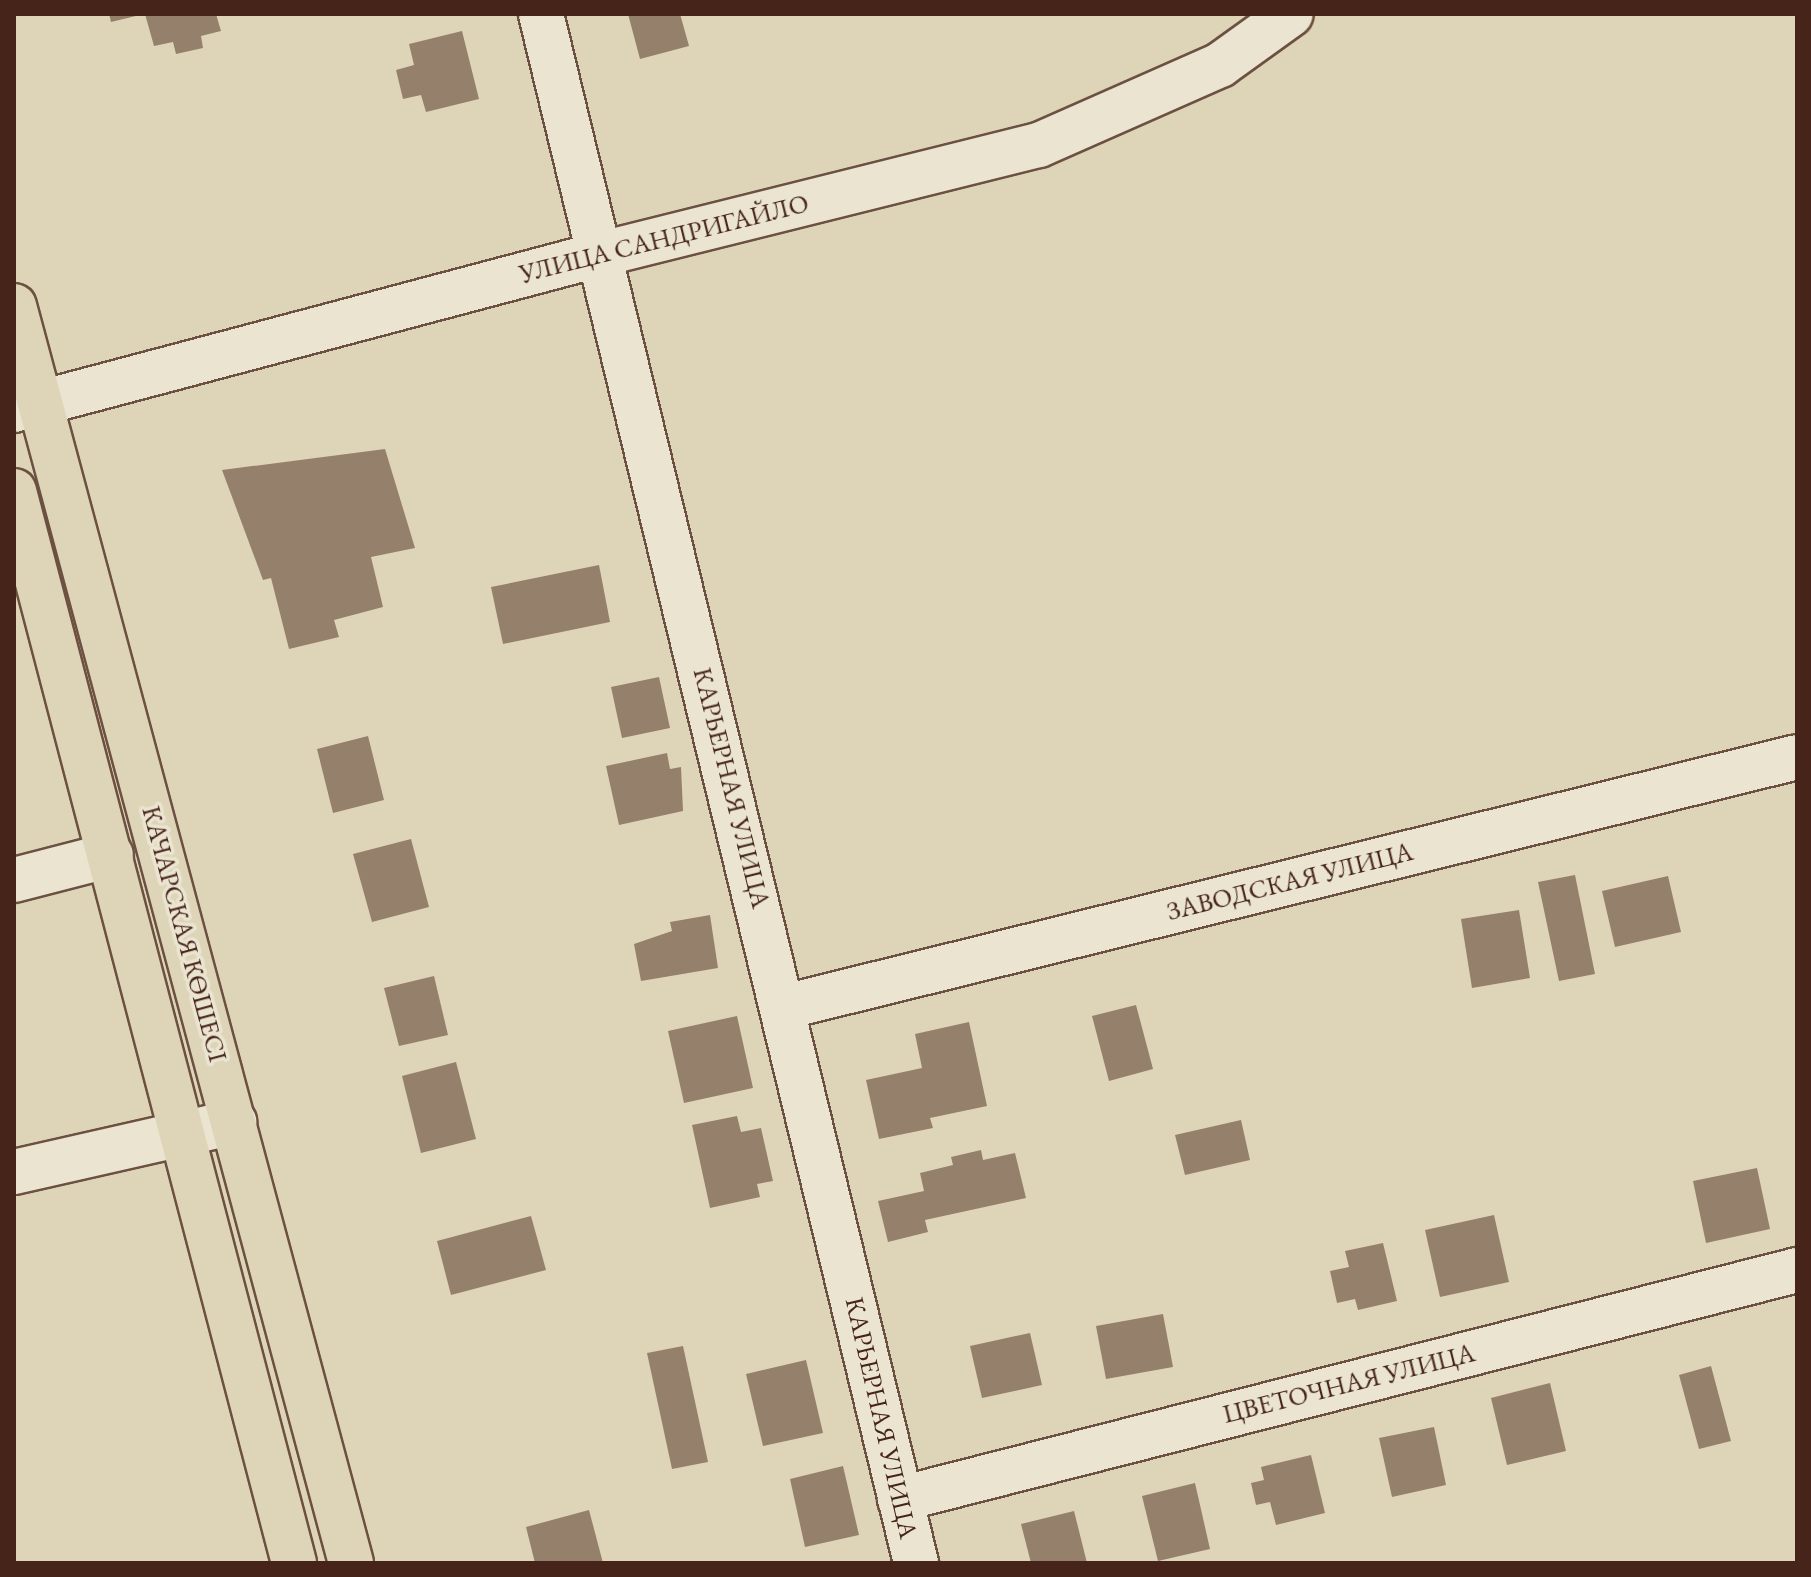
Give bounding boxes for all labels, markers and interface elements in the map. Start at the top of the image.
street label: УЛИЦА САНДРИГАЙЛО [516,188,812,290]
street label: КАРЬЕРНАЯ УЛИЦА [686,664,776,912]
street label: КАЧАРСКАЯ КӨШЕСІ [135,803,233,1065]
street label: ЗАВОДСКАЯ УЛИЦА [1164,836,1416,928]
street label: КАРЬЕРНАЯ УЛИЦА [838,1294,924,1542]
street label: ЦВЕТОЧНАЯ УЛИЦА [1220,1338,1478,1430]

